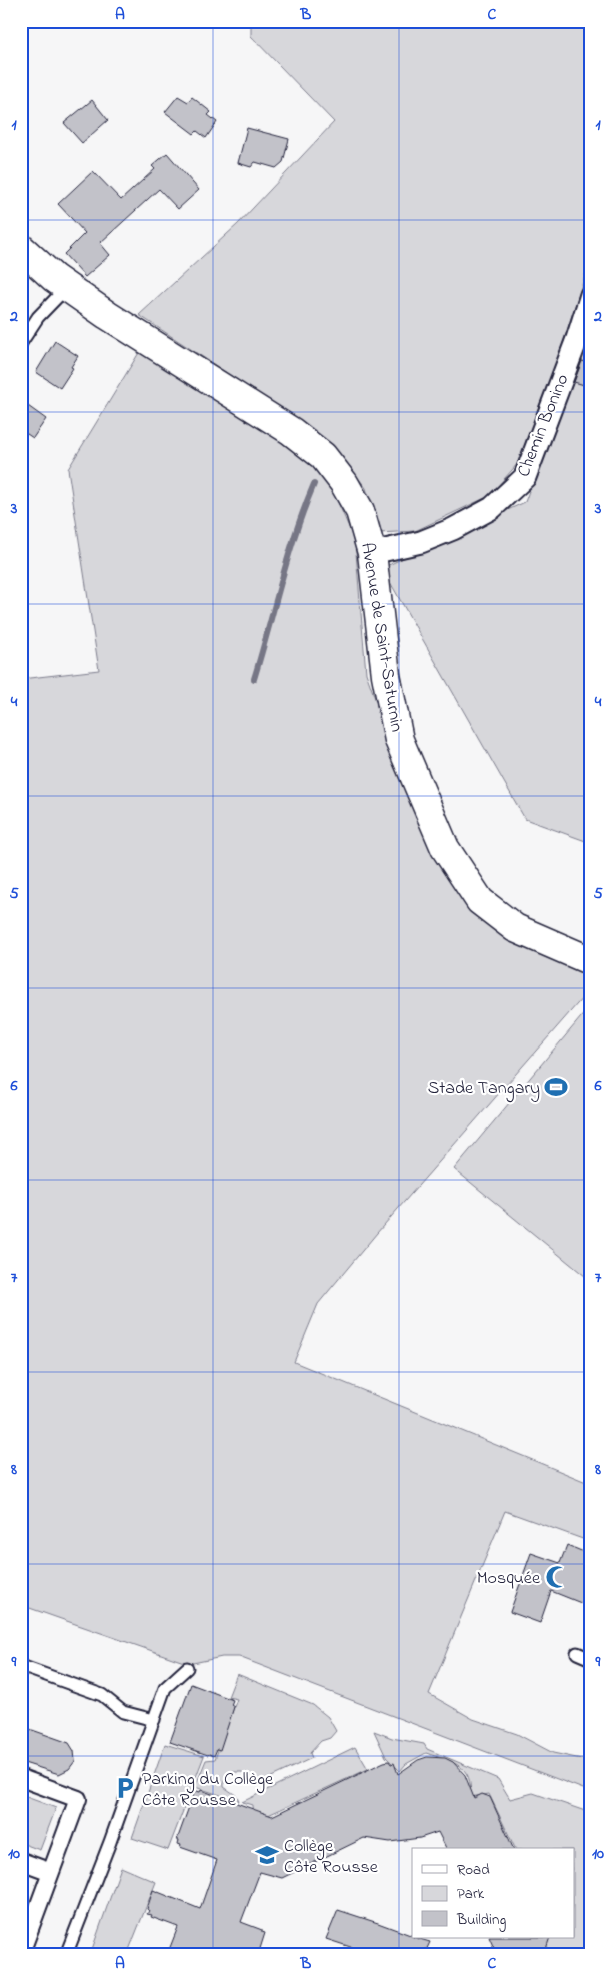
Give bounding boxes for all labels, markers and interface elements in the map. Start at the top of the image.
text: A [115,3,125,27]
text: B [300,3,312,27]
text: C [488,3,497,27]
text: 1 [11,113,17,137]
text: 1 [595,113,601,137]
text: 2 [9,305,18,329]
text: 2 [593,305,602,329]
street label: Chemin Bonino [511,370,576,481]
text: 3 [10,497,18,521]
text: 3 [594,497,602,521]
street label: Avenue de Saint-Saturnin [353,541,409,734]
text: 4 [10,690,18,714]
text: 4 [594,690,602,714]
text: 5 [9,882,19,906]
text: 5 [593,882,603,906]
text: 6 [9,1074,18,1098]
sports icon: Stade Tangary [543,1074,569,1100]
text: 6 [593,1074,602,1098]
place label: Stade Tangary [428,1076,540,1103]
text: 7 [11,1266,18,1290]
text: 7 [595,1266,602,1290]
text: 8 [10,1458,17,1482]
text: 8 [594,1458,601,1482]
mosque icon: Mosquée [544,1564,570,1590]
place label: Mosquée [477,1566,541,1592]
text: 9 [11,1650,17,1674]
text: 9 [595,1650,601,1674]
place label: Parking du Collège Côte Rousse [142,1767,274,1814]
parking icon: Parking du Collège Côte Rousse [112,1775,138,1801]
place label: Collège Côte Rousse [284,1834,379,1881]
text: 10 [8,1842,20,1866]
school or university icon: Collège Côte Rousse [254,1842,280,1868]
text: 10 [592,1842,604,1866]
legend [412,1848,574,1938]
text: Road [457,1859,490,1881]
text: Park [457,1883,485,1905]
text: Building [456,1909,506,1932]
text: A [115,1952,125,1976]
text: B [300,1952,312,1976]
text: C [488,1952,497,1976]

